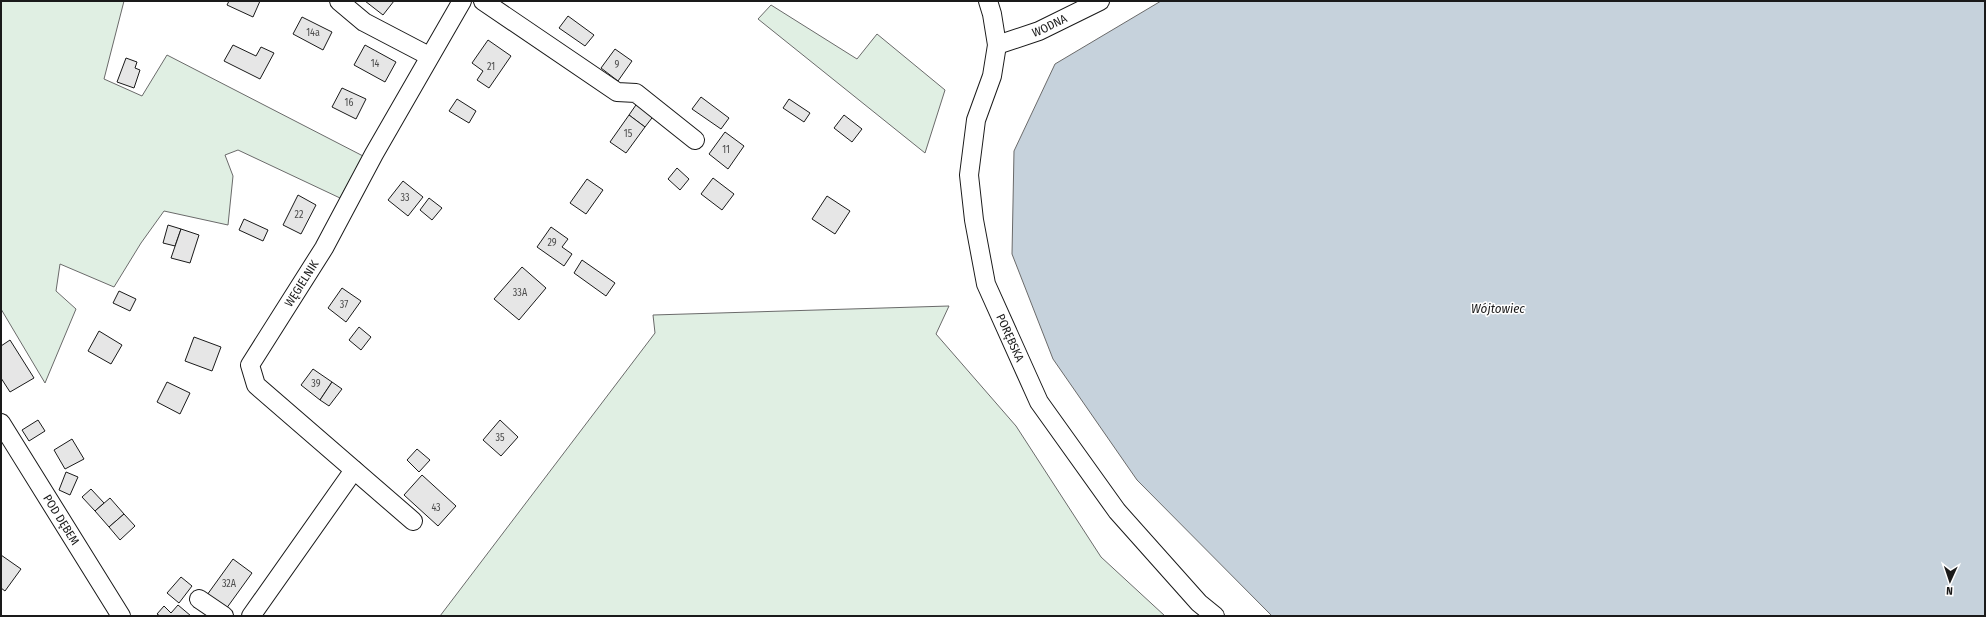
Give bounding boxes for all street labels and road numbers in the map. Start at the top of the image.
street label: WODNA [1030,11,1070,40]
street label: WĘGIELNIK [282,257,322,309]
street label: PORĘBSKA [993,312,1027,365]
street label: POD DĘBEM [40,492,82,548]

